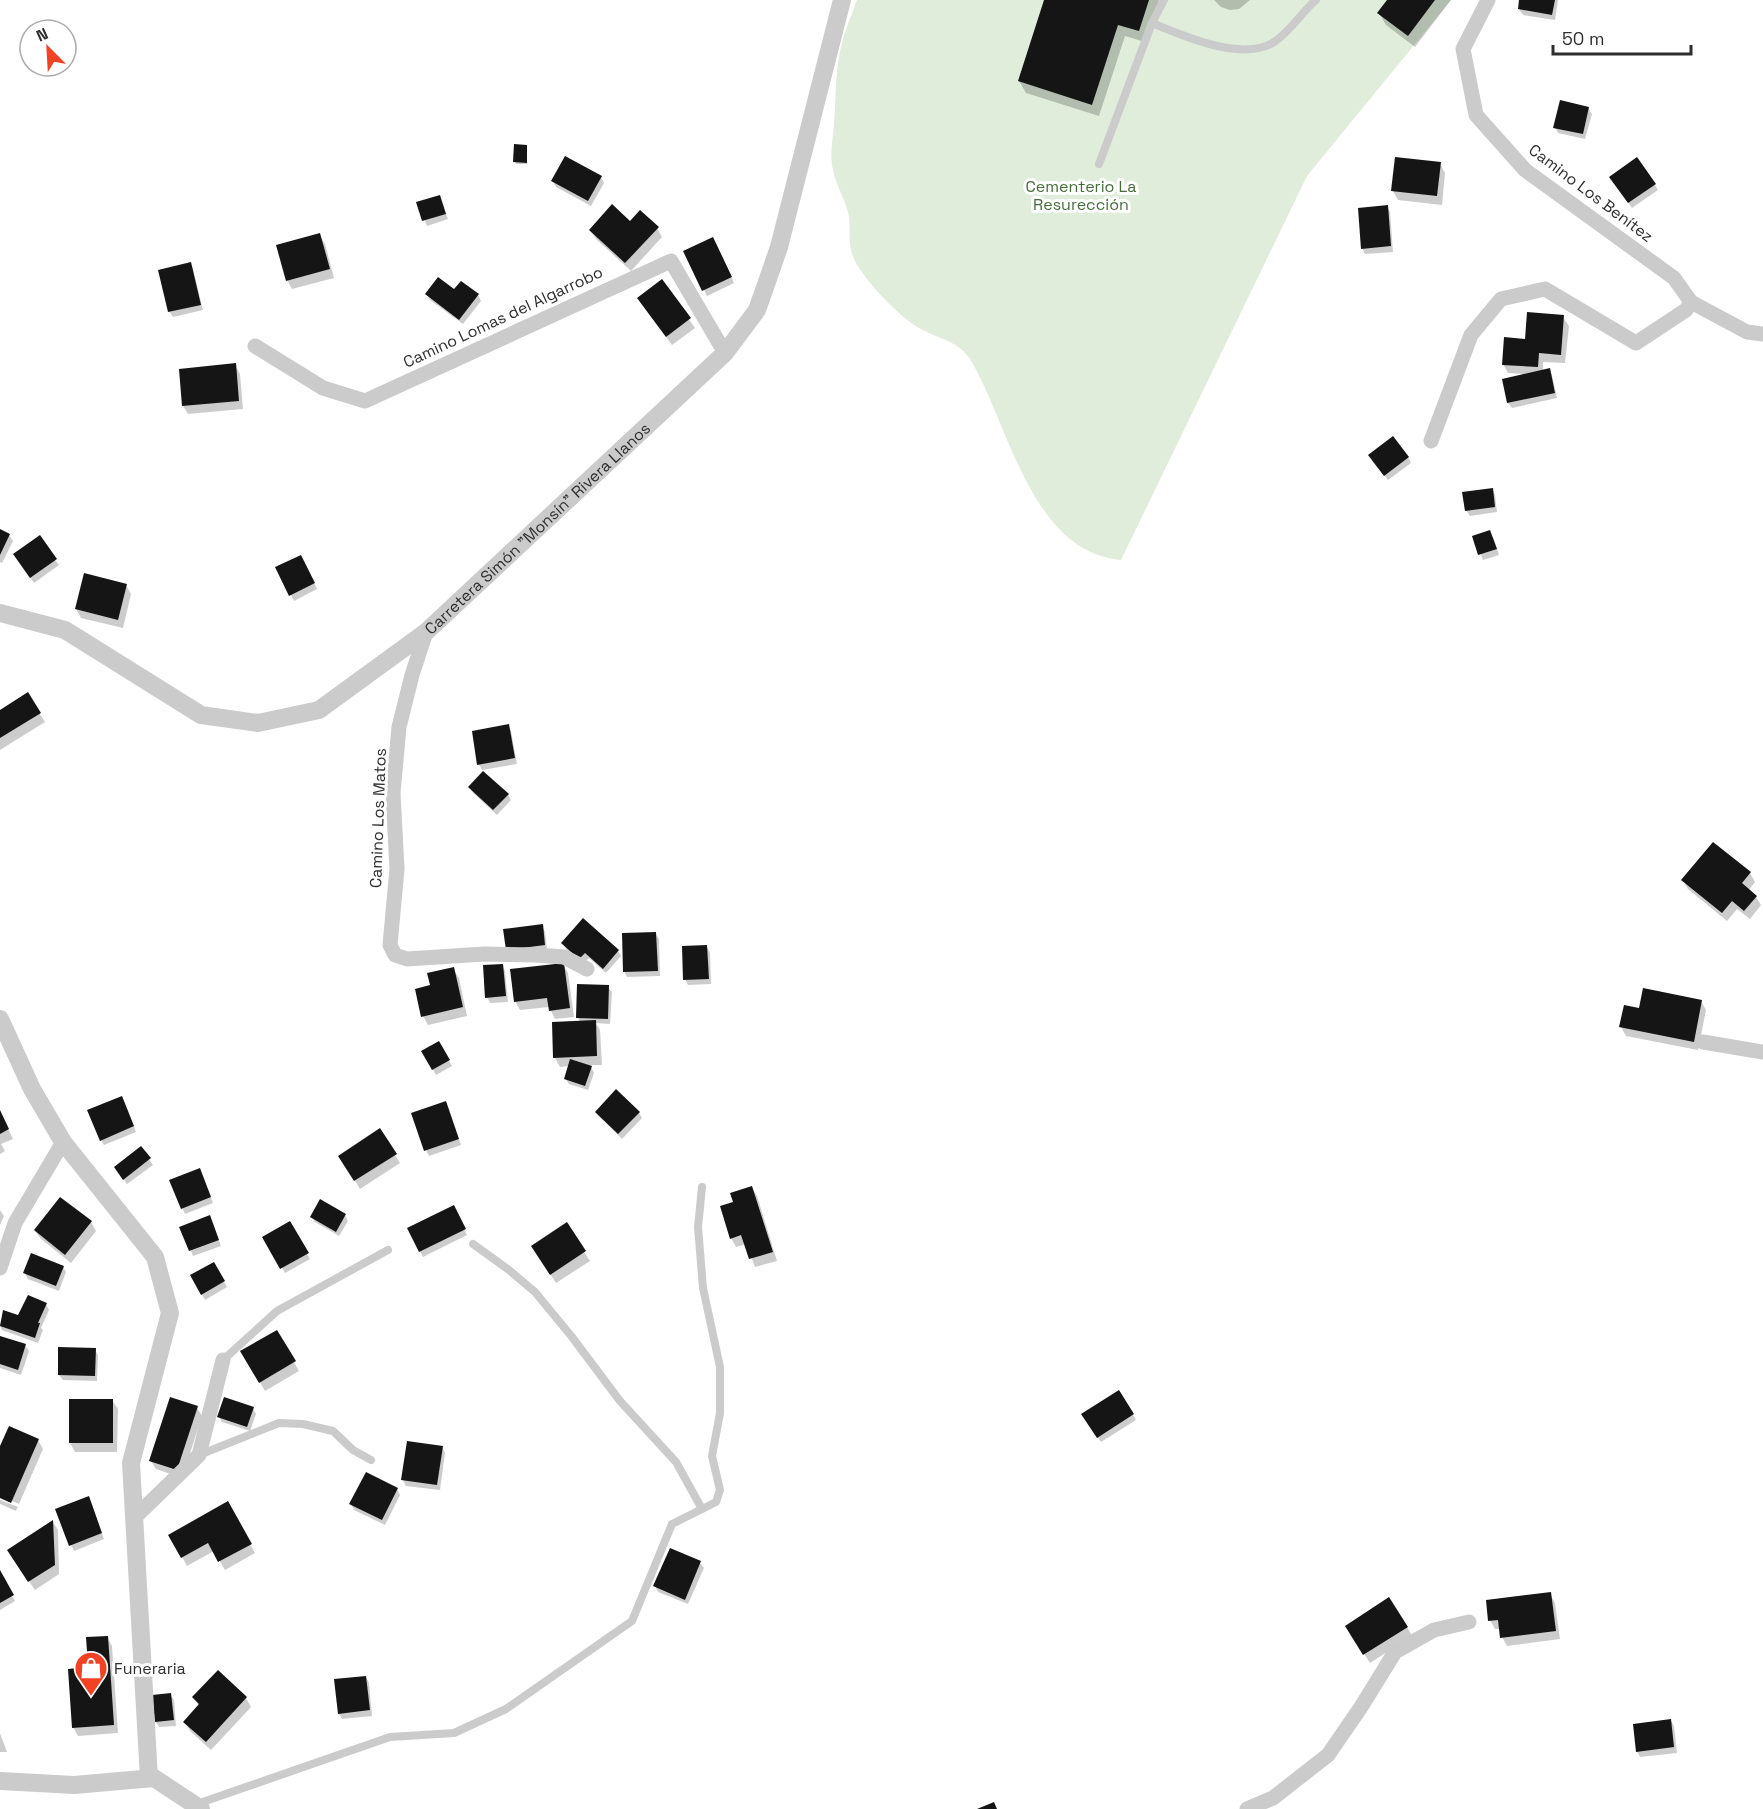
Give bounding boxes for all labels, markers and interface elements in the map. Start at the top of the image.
north arrow [18,18,78,78]
scale bar [1553,18,1691,56]
text: N [33,23,51,47]
text: 50 m [1562,27,1604,50]
street label: Camino Los Benítez [1525,139,1657,247]
park label: Cementerio La Resurección [1026,176,1137,215]
street label: Camino Lomas del Algarrobo [400,261,606,373]
street label: Carretera Simón "Monsín" Rivera Llanos [420,418,655,639]
street label: Camino Los Matos [365,748,391,888]
shop icon: Funeraria [73,1650,109,1697]
place label: Funeraria [114,1658,186,1679]

